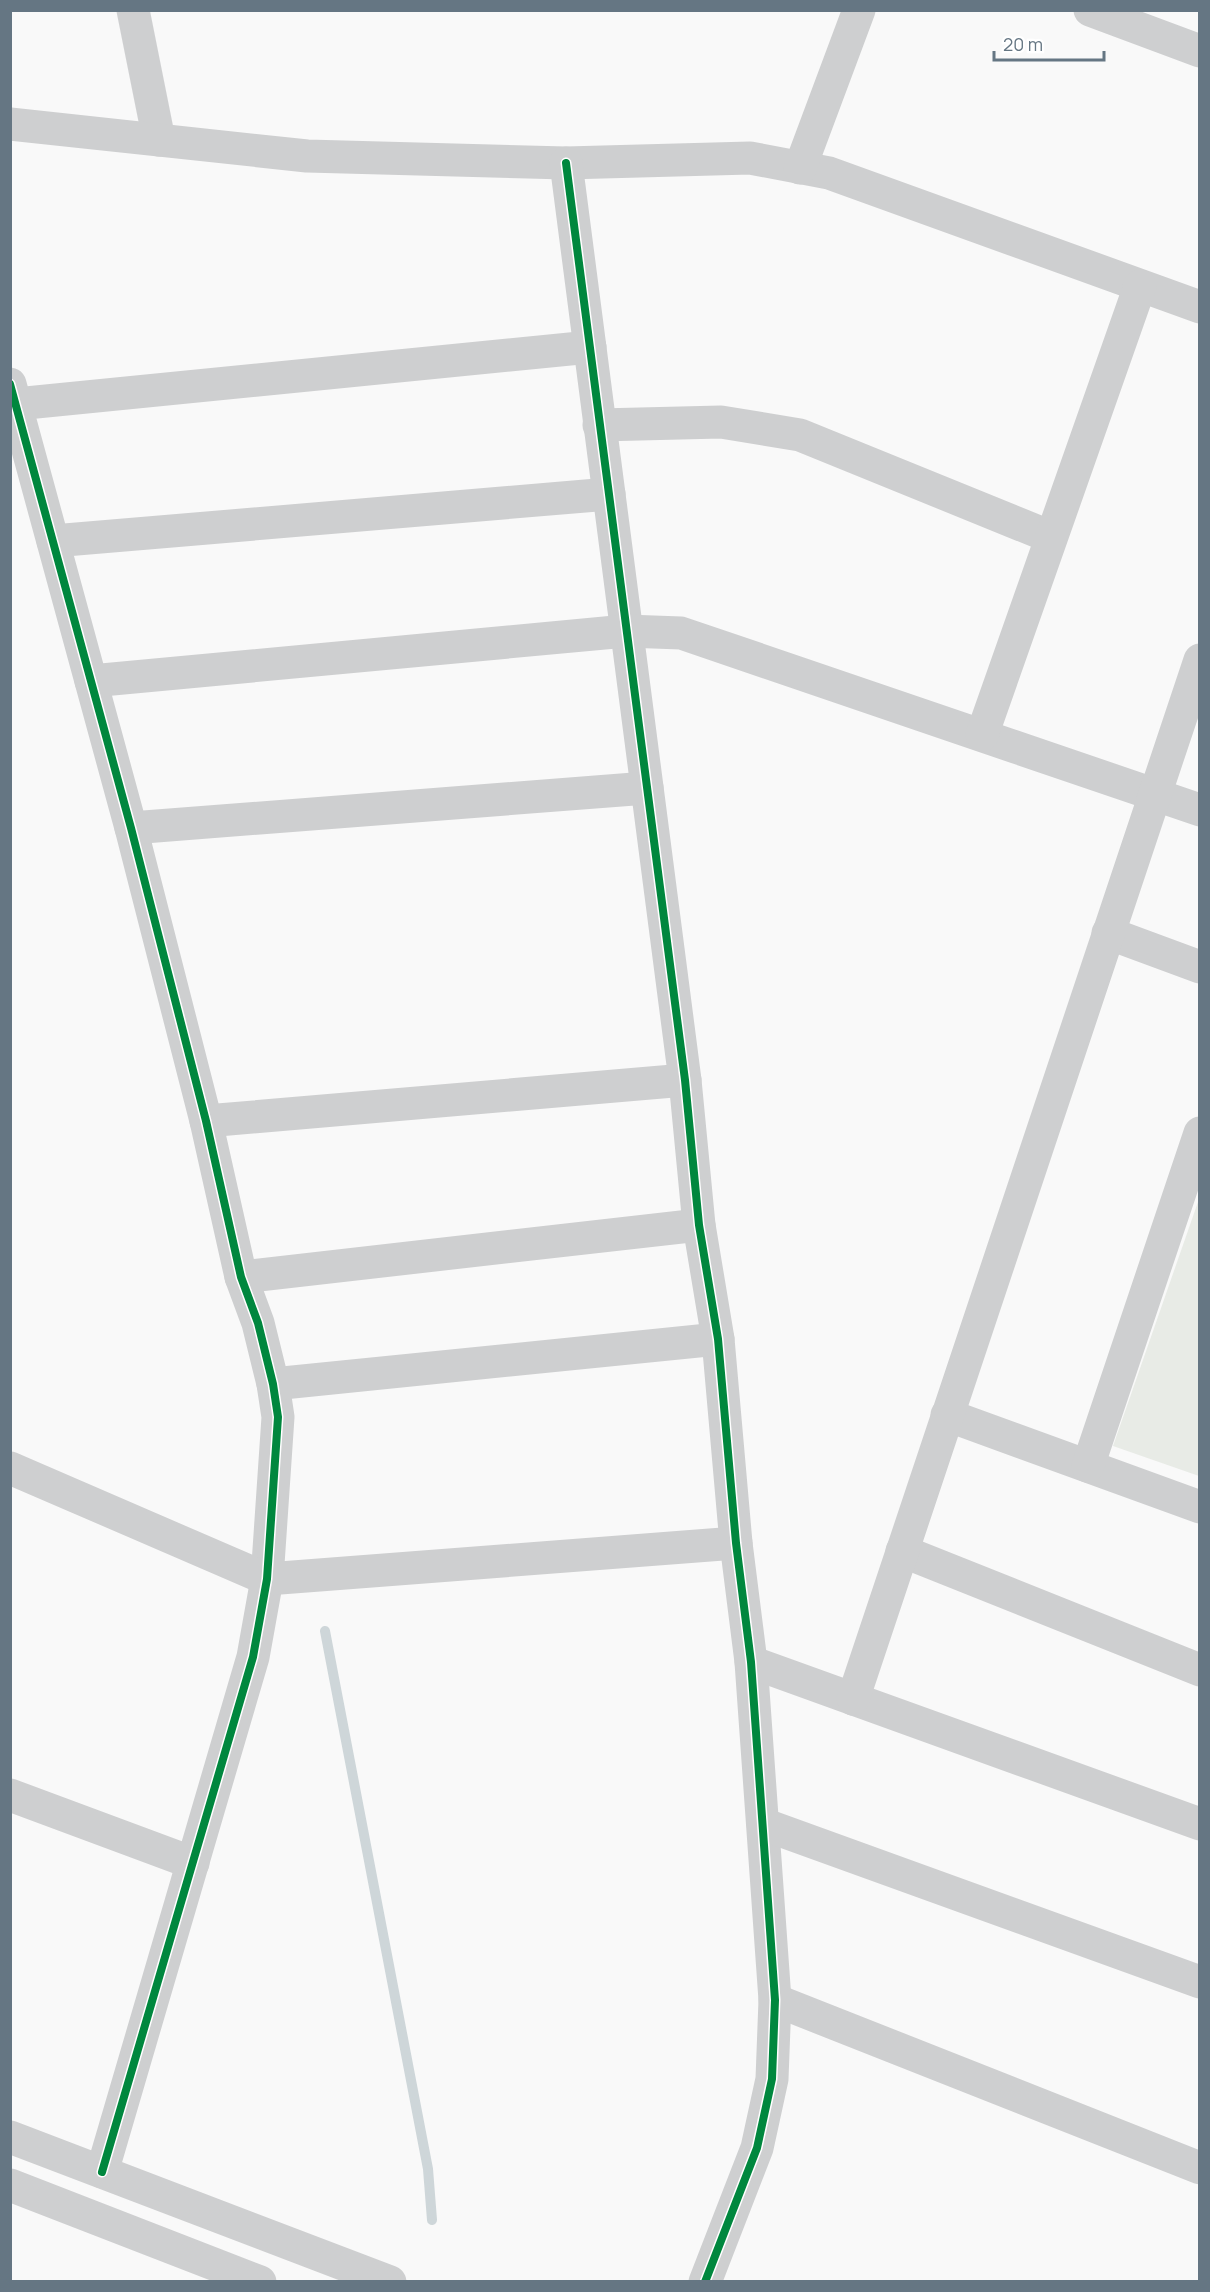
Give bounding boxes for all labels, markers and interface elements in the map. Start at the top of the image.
scale bar [994,24,1104,62]
text: 20 m [1003,32,1043,56]

